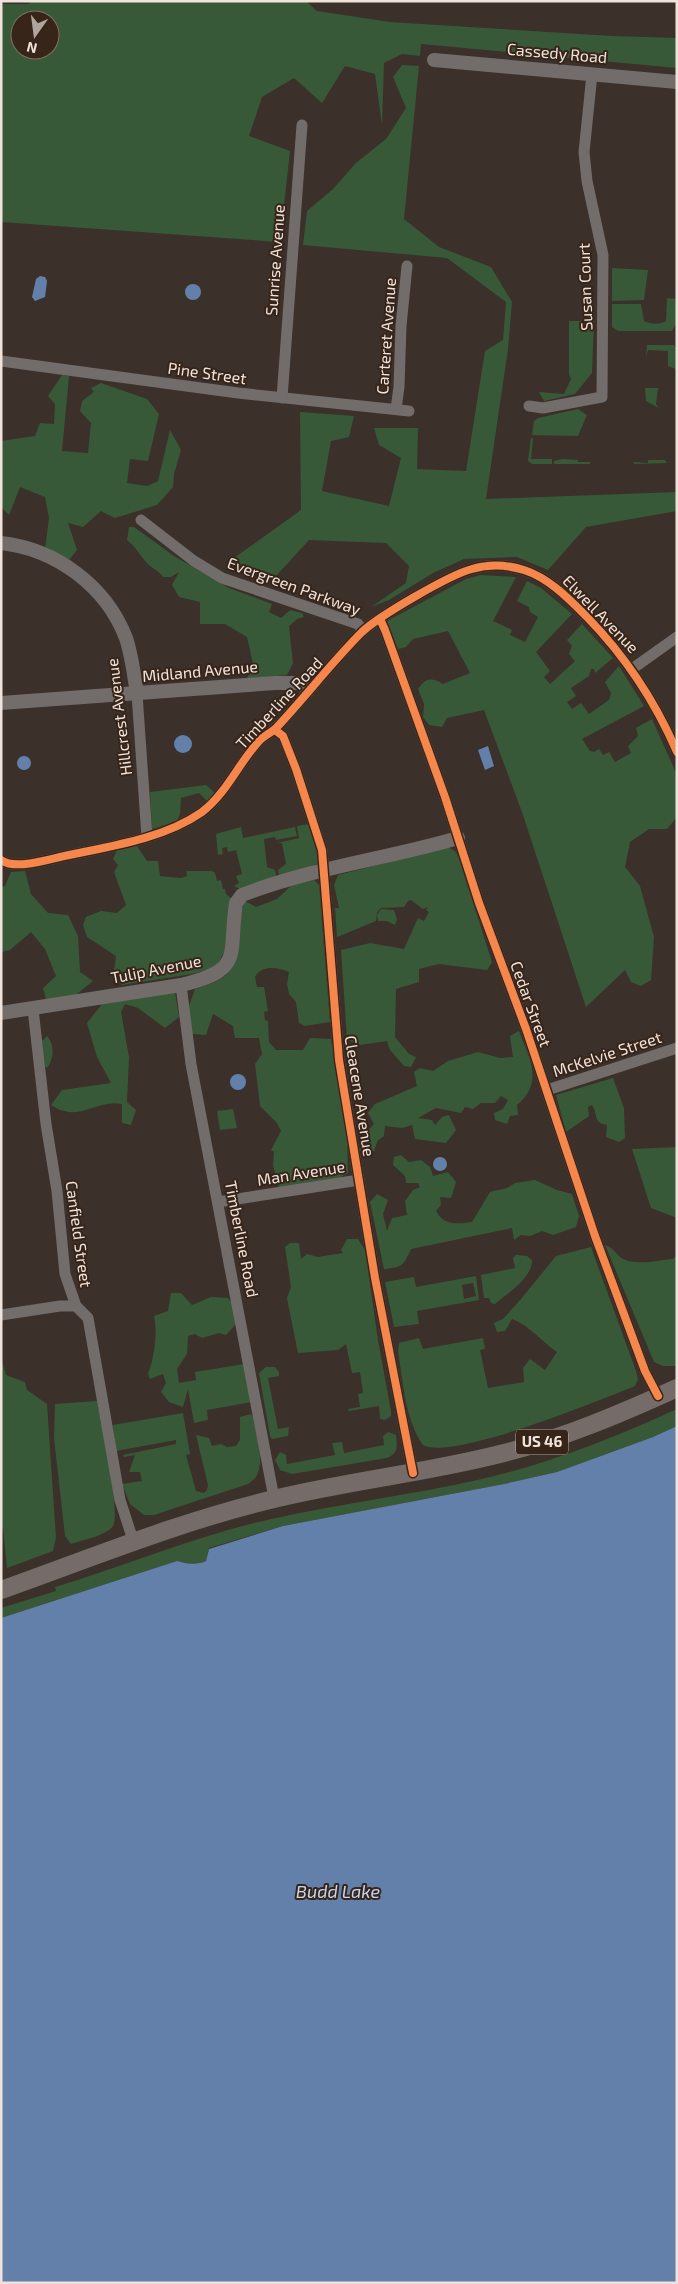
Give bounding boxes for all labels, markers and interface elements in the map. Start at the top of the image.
north arrow [10,10,60,60]
text: N [25,39,39,58]
street label: Cassedy Road [506,39,608,66]
street label: Sunrise Avenue [261,204,288,316]
street label: Susan Court [573,243,596,331]
street label: Carteret Avenue [372,277,399,395]
street label: Pine Street [166,358,248,387]
street label: Evergreen Parkway [225,553,364,619]
street label: Elwell Avenue [559,571,643,657]
street label: Timberline Road [231,653,326,752]
street label: Midland Avenue [141,656,259,685]
street label: Hillcrest Avenue [102,657,135,777]
street label: Tulip Avenue [109,950,203,987]
street label: Cedar Street [507,958,556,1049]
street label: McKelvie Street [550,1027,664,1080]
street label: Cleacene Avenue [342,1034,379,1158]
street label: Man Avenue [256,1156,346,1189]
street label: Canfield Street [63,1179,96,1288]
street label: Timberline Road [222,1179,263,1299]
road number: US 46 [516,1430,568,1454]
water label: Budd Lake [296,1880,380,1902]

